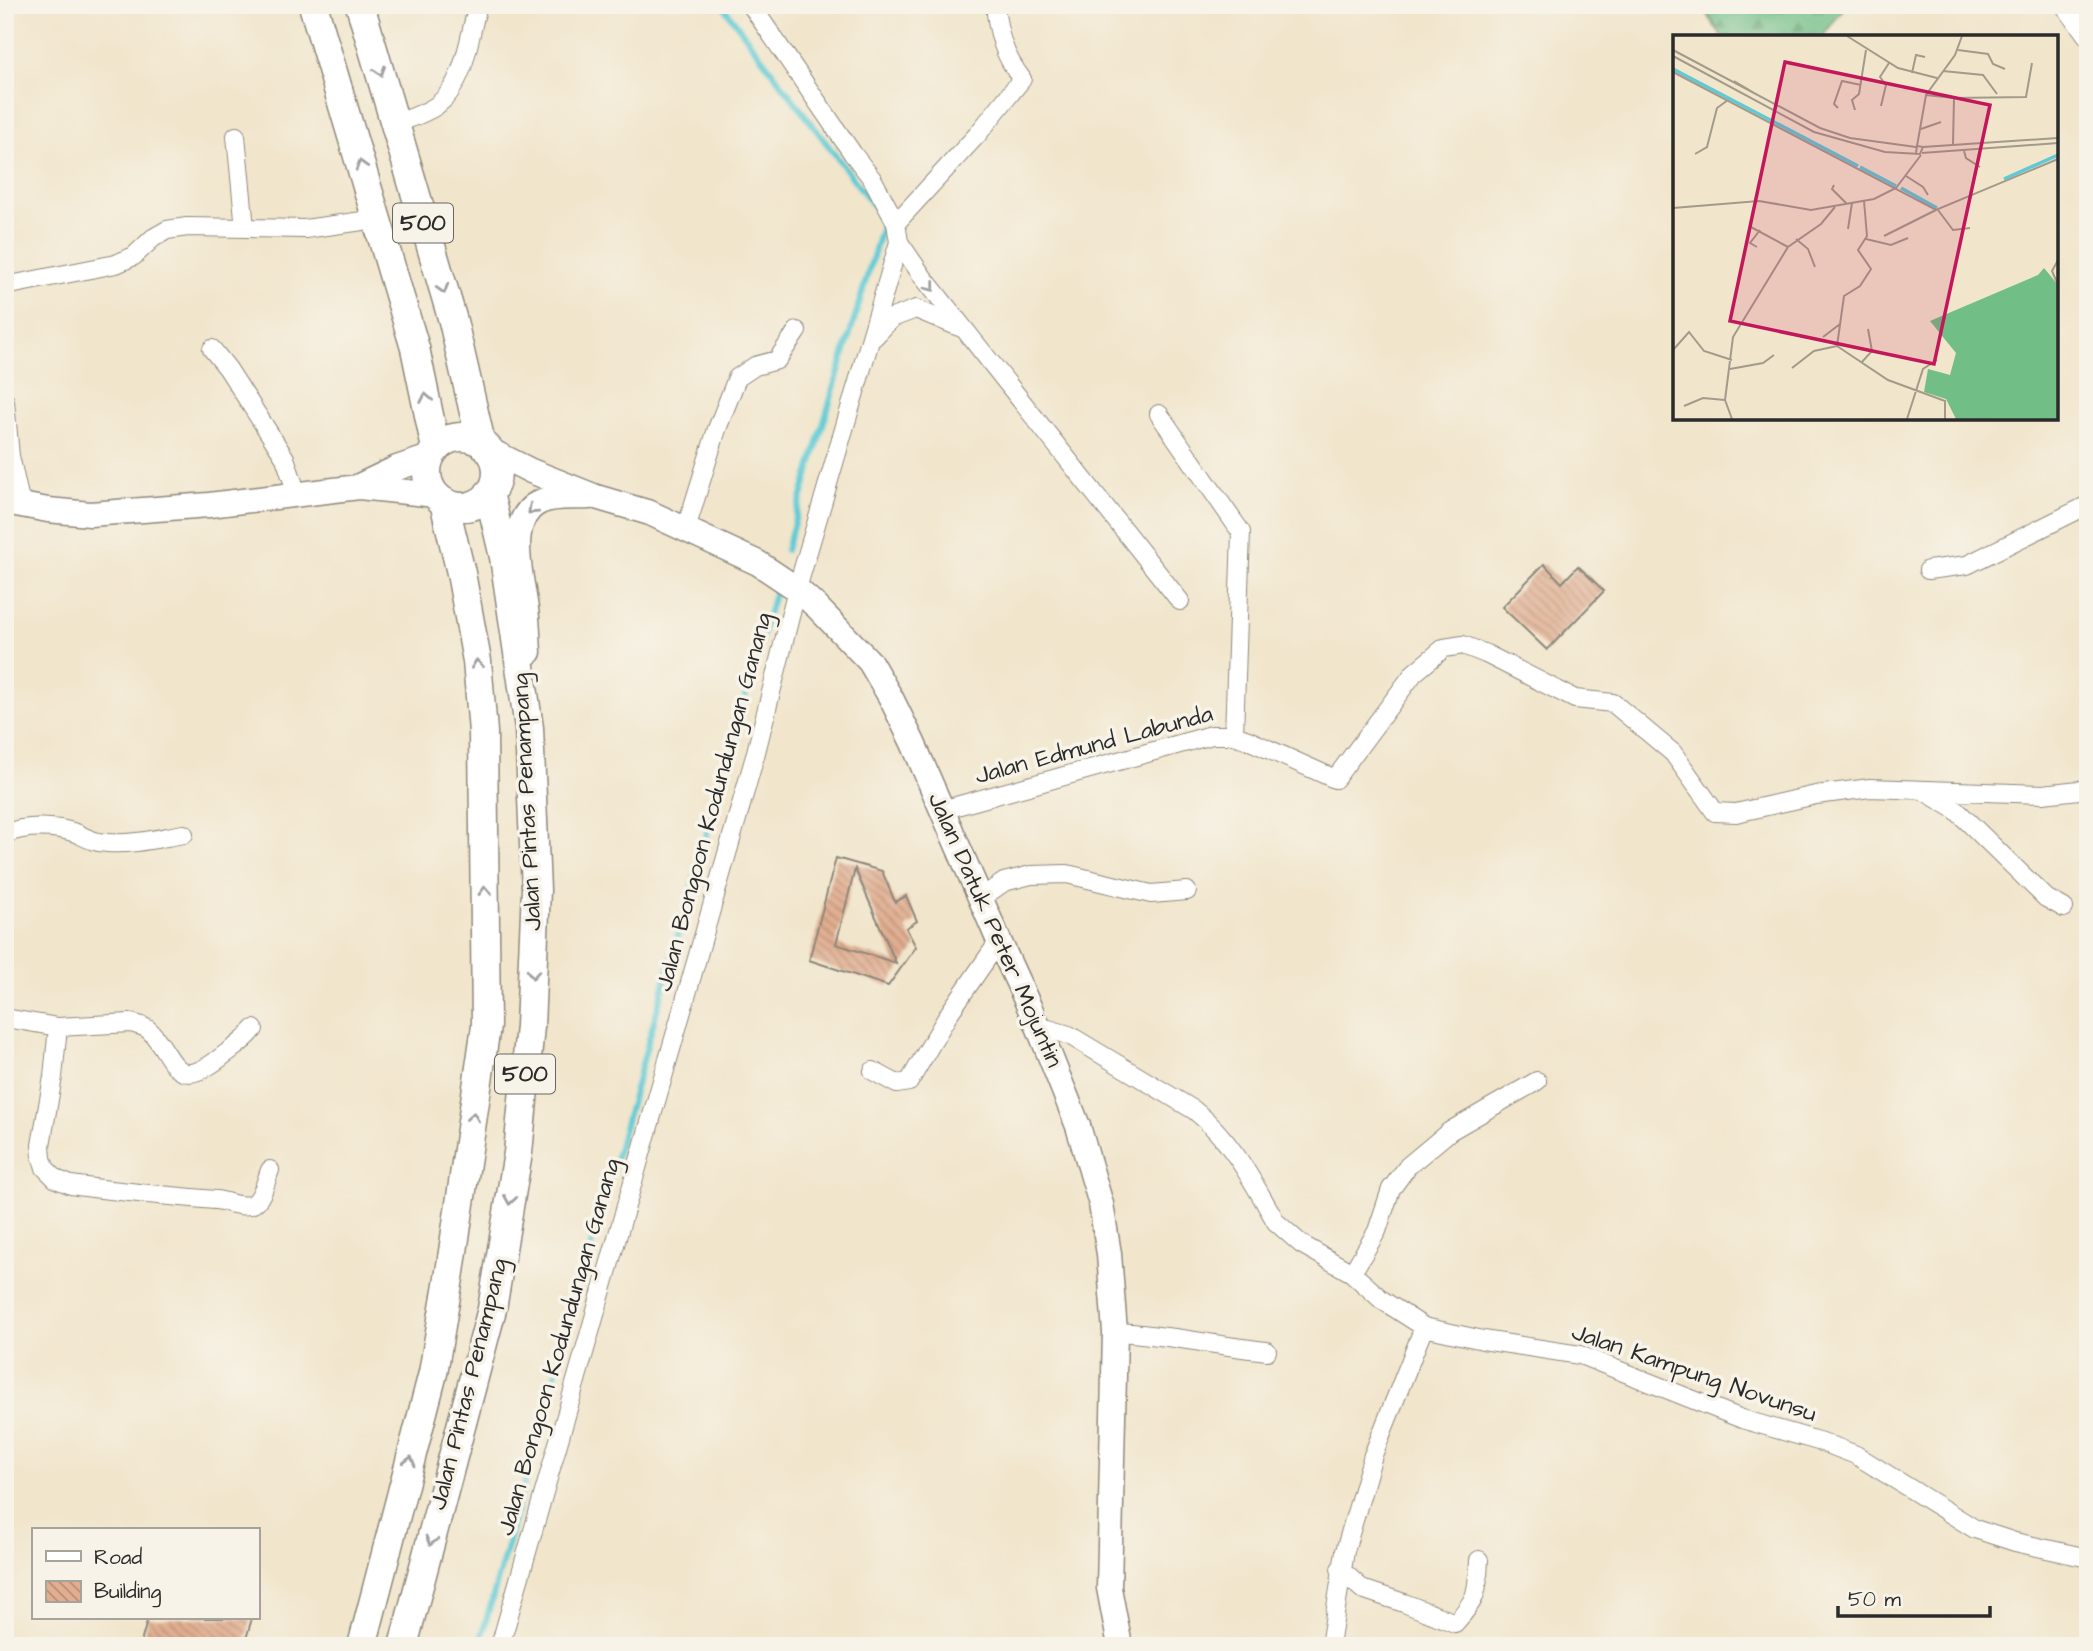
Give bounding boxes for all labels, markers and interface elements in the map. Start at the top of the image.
inset map [1673,35,2058,420]
one-way arrow [371,64,386,76]
one-way arrow [354,159,369,171]
road number: 500 [393,204,453,243]
one-way arrow [922,279,935,292]
one-way arrow [435,283,450,295]
one-way arrow [419,392,434,404]
one-way arrow [527,502,540,514]
street label: Jalan Bongoon Kodundungan Ganang [647,609,782,995]
one-way arrow [469,658,484,669]
street label: Jalan Pintas Penampang [503,672,552,932]
street label: Jalan Edmund Labunda [971,697,1217,793]
street label: Jalan Datuk Peter Mojuntin [919,787,1071,1073]
one-way arrow [477,885,492,896]
one-way arrow [526,969,541,980]
road number: 500 [495,1054,555,1093]
one-way arrow [465,1111,480,1123]
street label: Jalan Bongoon Kodundungan Ganang [489,1155,630,1540]
one-way arrow [503,1195,518,1206]
street label: Jalan Pintas Penampang [421,1255,518,1514]
street label: Jalan Kampung Novunsu [1567,1315,1821,1432]
one-way arrow [402,1455,416,1467]
legend [32,1528,259,1620]
one-way arrow [425,1535,439,1547]
text: Road [94,1543,142,1572]
scale bar [1838,1574,1990,1618]
text: Building [94,1577,162,1608]
text: 50 m [1848,1585,1902,1614]

